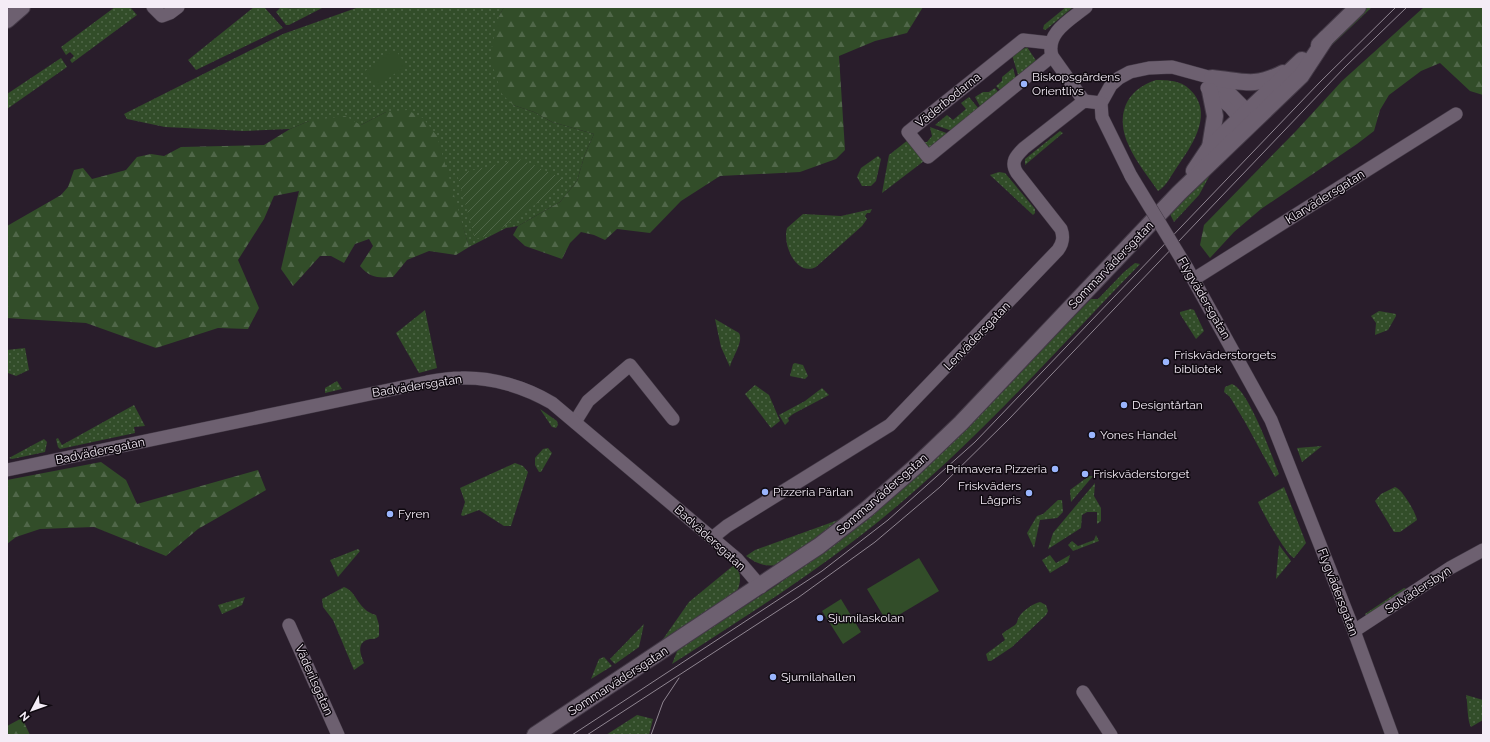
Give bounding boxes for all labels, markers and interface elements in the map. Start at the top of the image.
street label: Väderbodarna [913,70,983,130]
place label: Biskopsgårdens Orientlivs [1032,70,1120,98]
marker: Biskopsgårdens Orientlivs [1019,79,1029,89]
street label: Klarvädersgatan [1283,167,1367,227]
street label: Sommarvädersgatan [1066,218,1156,312]
street label: Flygvädersgatan [1175,254,1233,342]
street label: Lenvädersgatan [941,299,1013,373]
place label: Friskväderstorgets bibliotek [1174,348,1276,376]
marker: Friskväderstorgets bibliotek [1161,357,1171,367]
street label: Badvädersgatan [371,372,463,400]
place label: Designtårtan [1132,398,1203,412]
marker: Designtårtan [1119,400,1129,410]
place label: Yones Handel [1100,428,1178,442]
marker: Yones Handel [1087,430,1097,440]
street label: Badvädersgatan [54,435,146,467]
street label: Sommarvädersgatan [834,451,930,537]
place label: Primavera Pizzeria [946,462,1047,476]
marker: Primavera Pizzeria [1050,464,1060,474]
place label: Friskväderstorget [1093,467,1189,481]
marker: Friskväderstorget [1080,469,1090,479]
place label: Friskväders Lågpris [958,479,1021,507]
place label: Pizzeria Pärlan [773,485,853,499]
marker: Pizzeria Pärlan [760,487,770,497]
marker: Friskväders Lågpris [1024,488,1034,498]
street label: Badvädersgatan [672,502,748,574]
place label: Fyren [398,507,429,521]
marker: Fyren [385,509,395,519]
street label: Flygvädersgatan [1315,546,1361,638]
street label: Solvädersbyn [1383,564,1453,616]
place label: Sjumilaskolan [828,611,904,625]
marker: Sjumilaskolan [815,613,825,623]
street label: Väderilsgatan [292,642,336,718]
street label: Sommarvädersgatan [566,644,670,718]
place label: Sjumilahallen [781,670,856,684]
marker: Sjumilahallen [768,672,778,682]
north arrow [12,690,52,730]
text: N [17,709,32,724]

